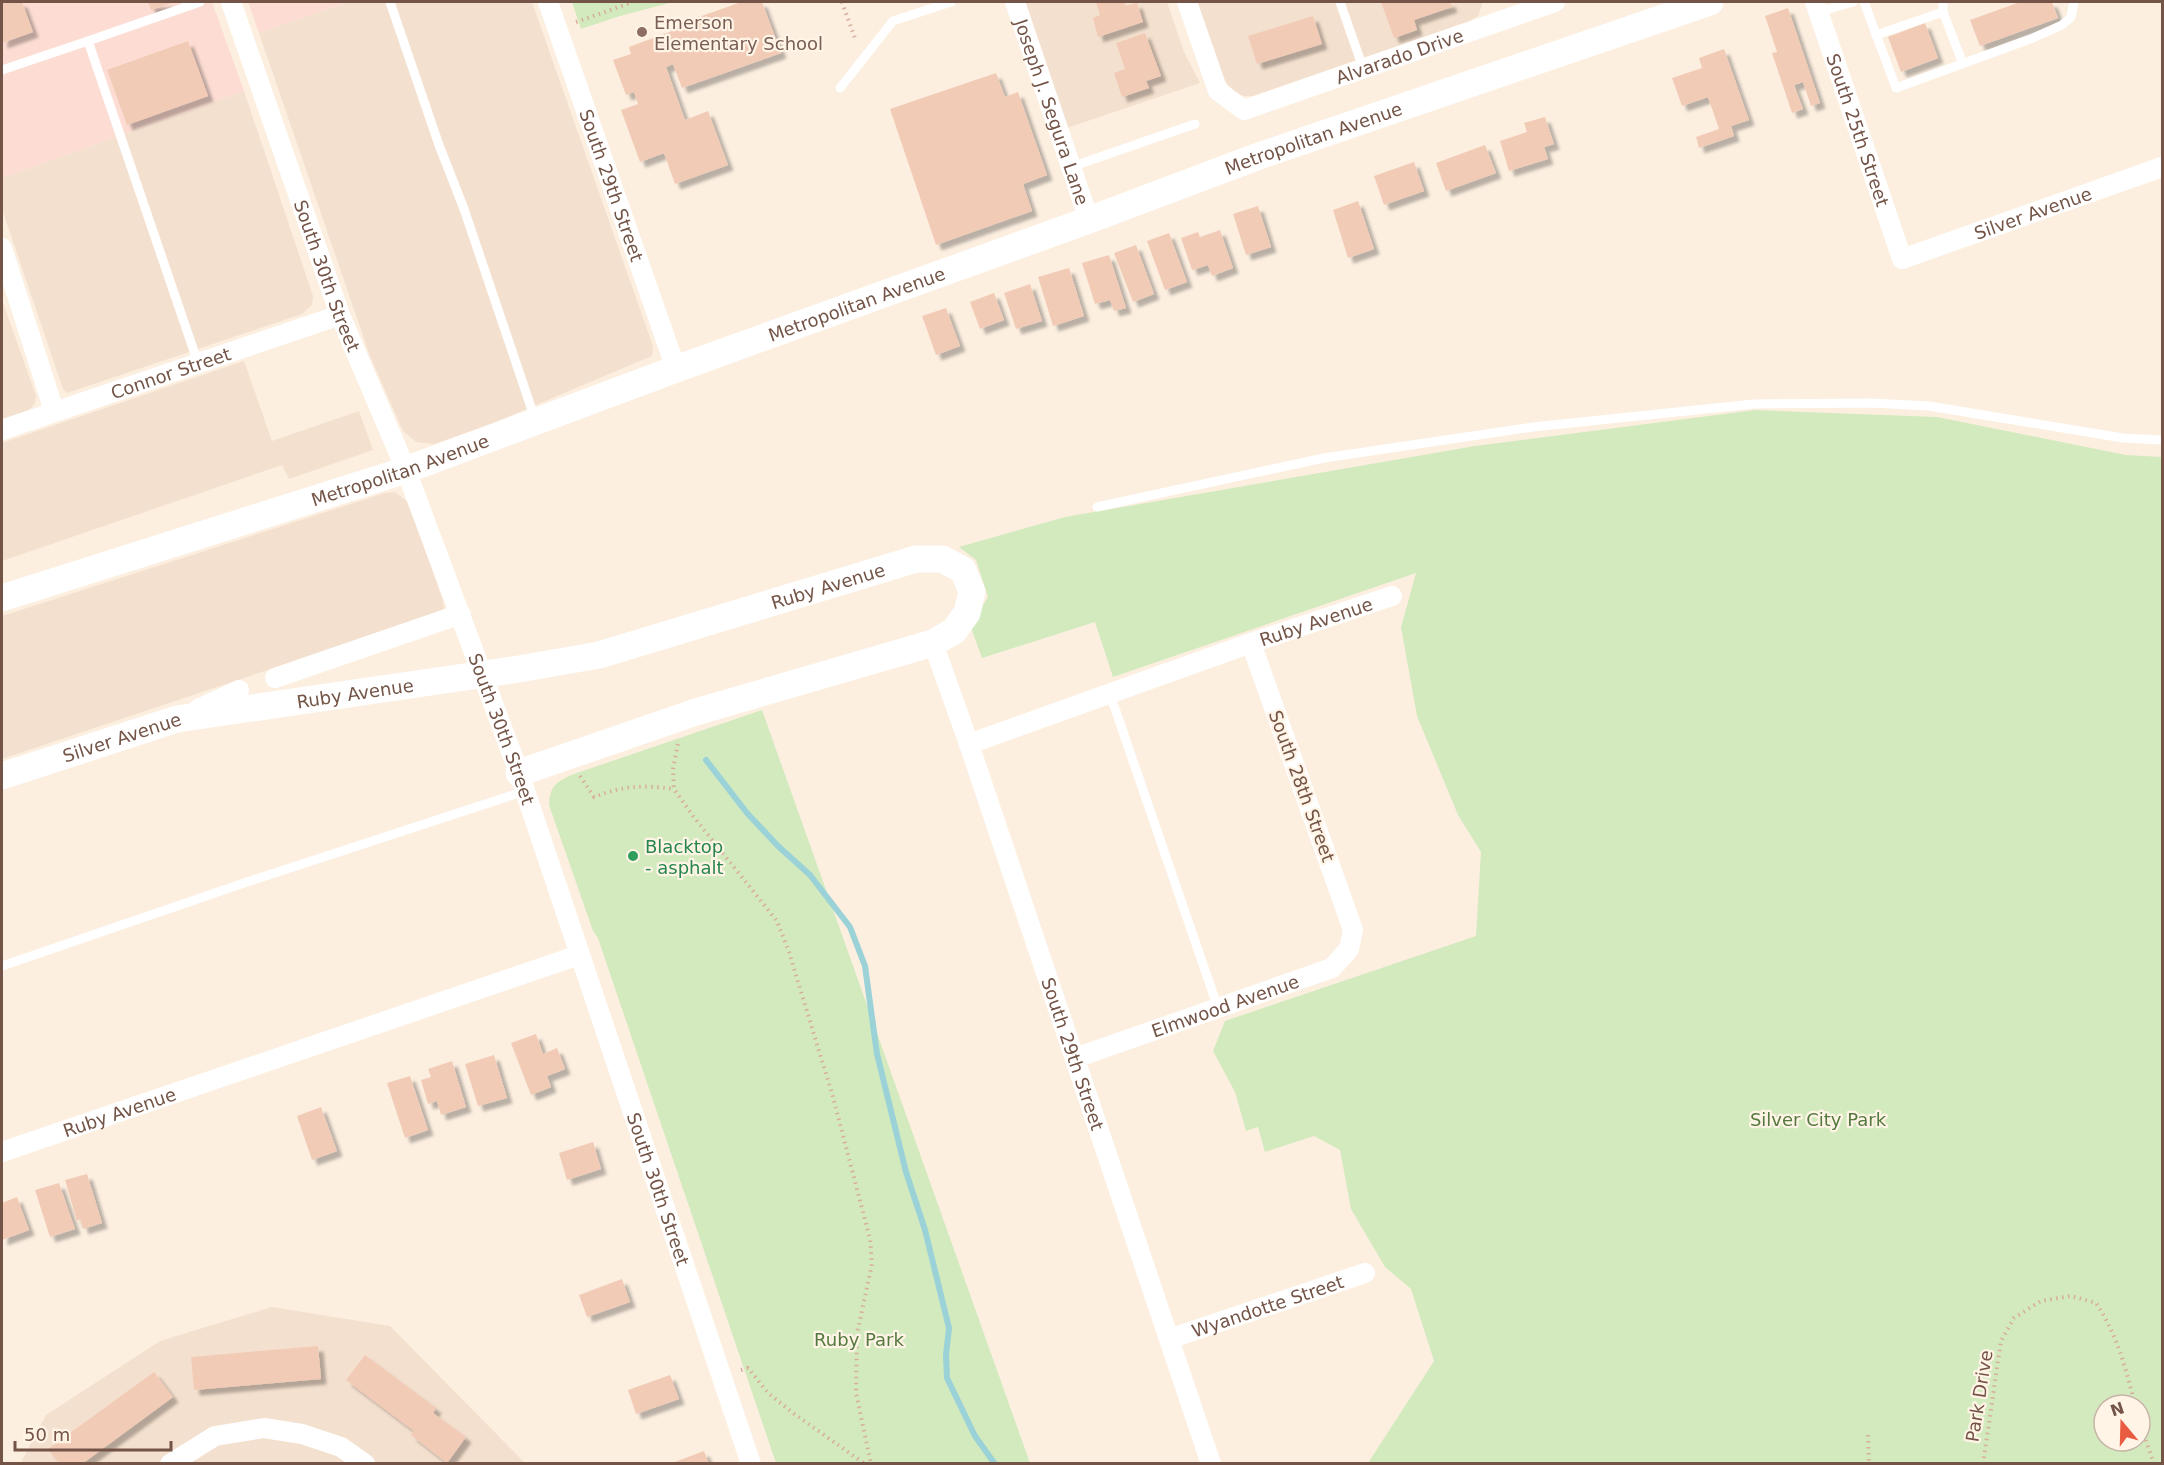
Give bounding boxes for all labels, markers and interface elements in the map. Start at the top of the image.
place label: Emerson Elementary School [654,12,823,54]
street label: Joseph J. Segura Lane [1011,15,1094,208]
street label: Alvarado Drive [1333,24,1466,88]
marker: Emerson Elementary School [635,25,649,39]
street label: South 25th Street [1823,51,1894,209]
street label: Metropolitan Avenue [1222,97,1405,178]
street label: South 29th Street [576,106,648,264]
street label: Silver Avenue [1971,182,2094,243]
street label: South 30th Street [290,197,365,355]
street label: Metropolitan Avenue [765,262,948,345]
street label: Connor Street [108,343,233,403]
street label: Metropolitan Avenue [308,430,492,510]
street label: Ruby Avenue [768,559,887,613]
street label: Ruby Avenue [1257,593,1375,650]
street label: South 30th Street [465,650,539,807]
street label: Ruby Avenue [295,674,415,712]
street label: South 28th Street [1265,707,1339,865]
street label: Silver Avenue [60,708,184,766]
place label: Blacktop - asphalt [645,836,724,878]
marker: Blacktop - asphalt [626,849,640,863]
street label: Elmwood Avenue [1149,970,1302,1041]
street label: South 29th Street [1038,975,1109,1133]
street label: Ruby Avenue [60,1083,179,1141]
park label: Silver City Park [1750,1109,1887,1130]
street label: South 30th Street [623,1110,694,1268]
street label: Wyandotte Street [1189,1271,1346,1341]
park label: Ruby Park [814,1329,904,1350]
street label: Park Drive [1961,1349,1997,1443]
north arrow [2092,1393,2152,1453]
text: N [2108,1398,2127,1420]
scale bar [15,1414,171,1452]
text: 50 m [24,1424,70,1445]

